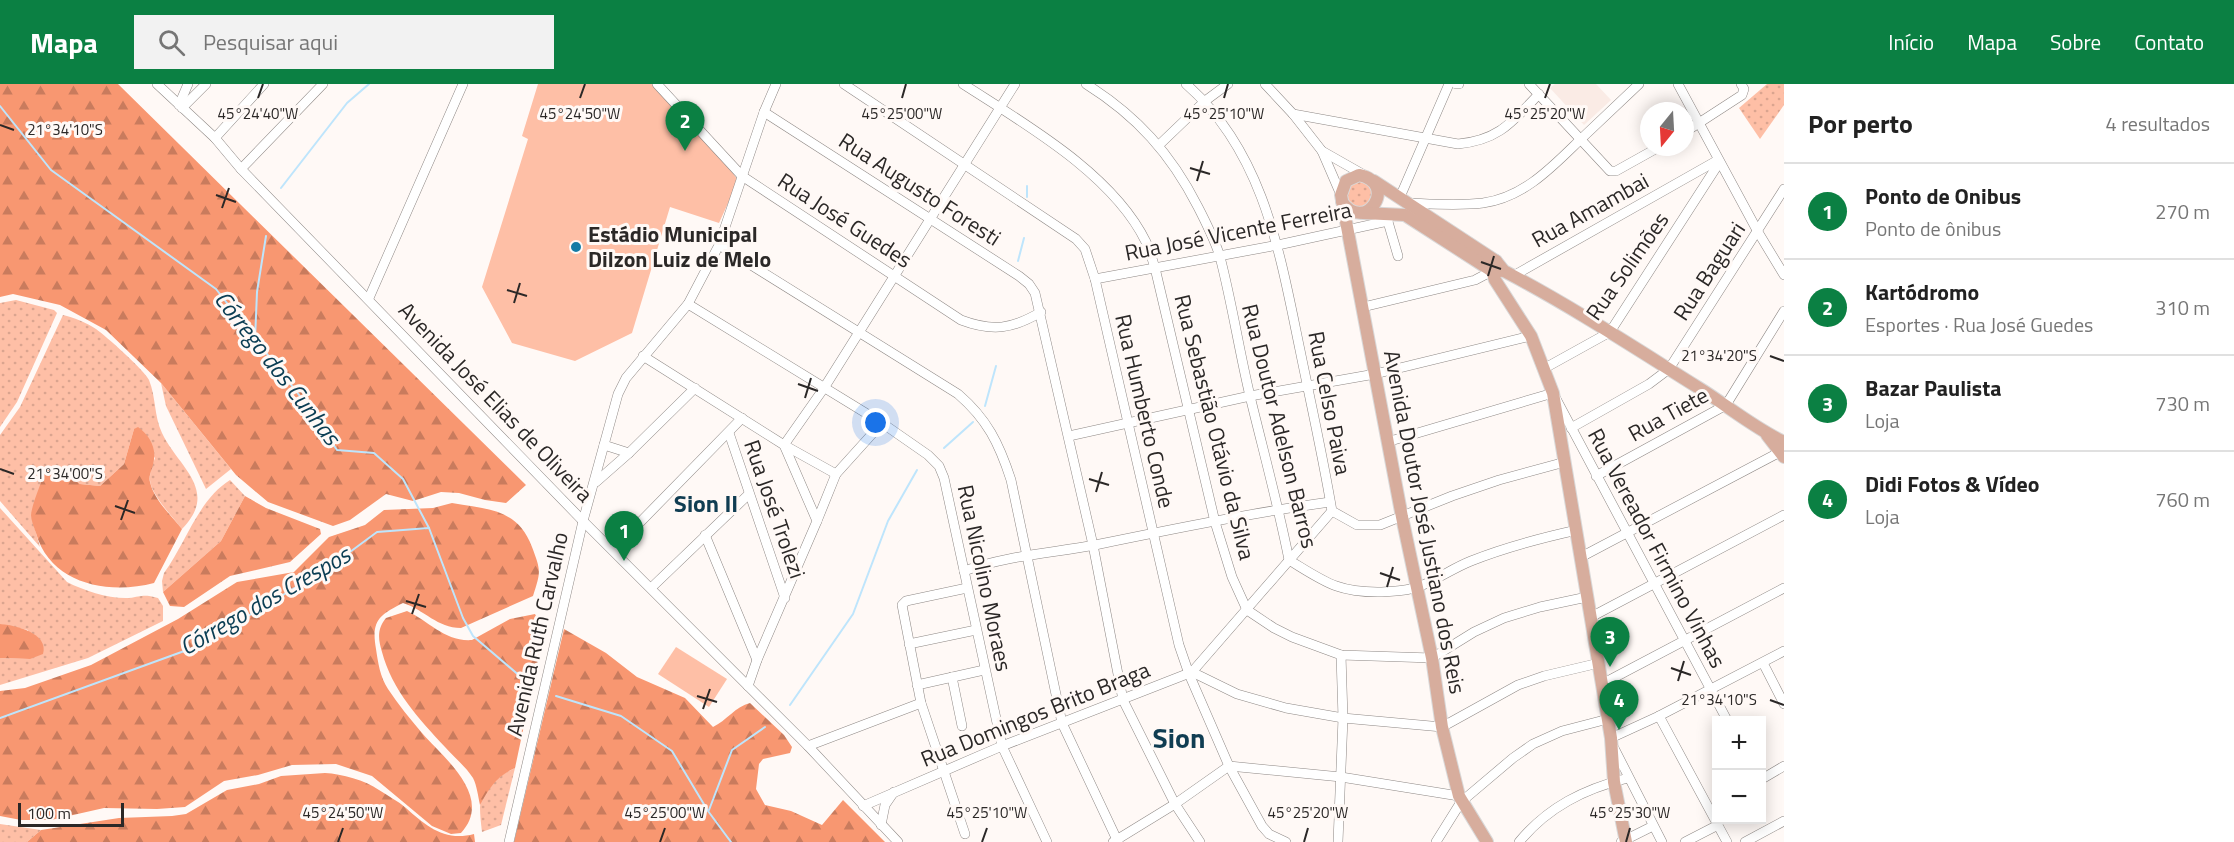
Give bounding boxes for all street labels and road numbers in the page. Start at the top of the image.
street label: Rua Augusto Foresti [832,124,1008,254]
street label: Rua José Guedes [771,164,919,276]
street label: Rua Amambai [1525,164,1655,256]
street label: Rua José Vicente Ferreira [1122,192,1354,270]
street label: Rua Solimões [1577,205,1677,327]
street label: Rua Baguari [1664,215,1754,327]
street label: Rua Sebastião Otávio da Silva [1166,291,1264,563]
street label: Avenida José Elias de Oliveira [391,294,601,510]
street label: Rua Doutor Adelson Barros [1233,300,1327,552]
street label: Rua Humberto Conde [1106,311,1184,511]
street label: Rua Celso Paiva [1299,328,1361,478]
street label: Avenida Doutor José Justiano dos Reis [1375,347,1475,697]
street label: Rua Tiete [1622,378,1714,450]
street label: Rua Vereador Firmino Vinhas [1579,422,1735,674]
street label: Rua José Trolezi [735,435,815,583]
street label: Rua Nicolino Moraes [949,482,1021,674]
street label: Avenida Ruth Carvalho [497,529,577,739]
street label: Rua Domingos Brito Braga [915,652,1155,776]

